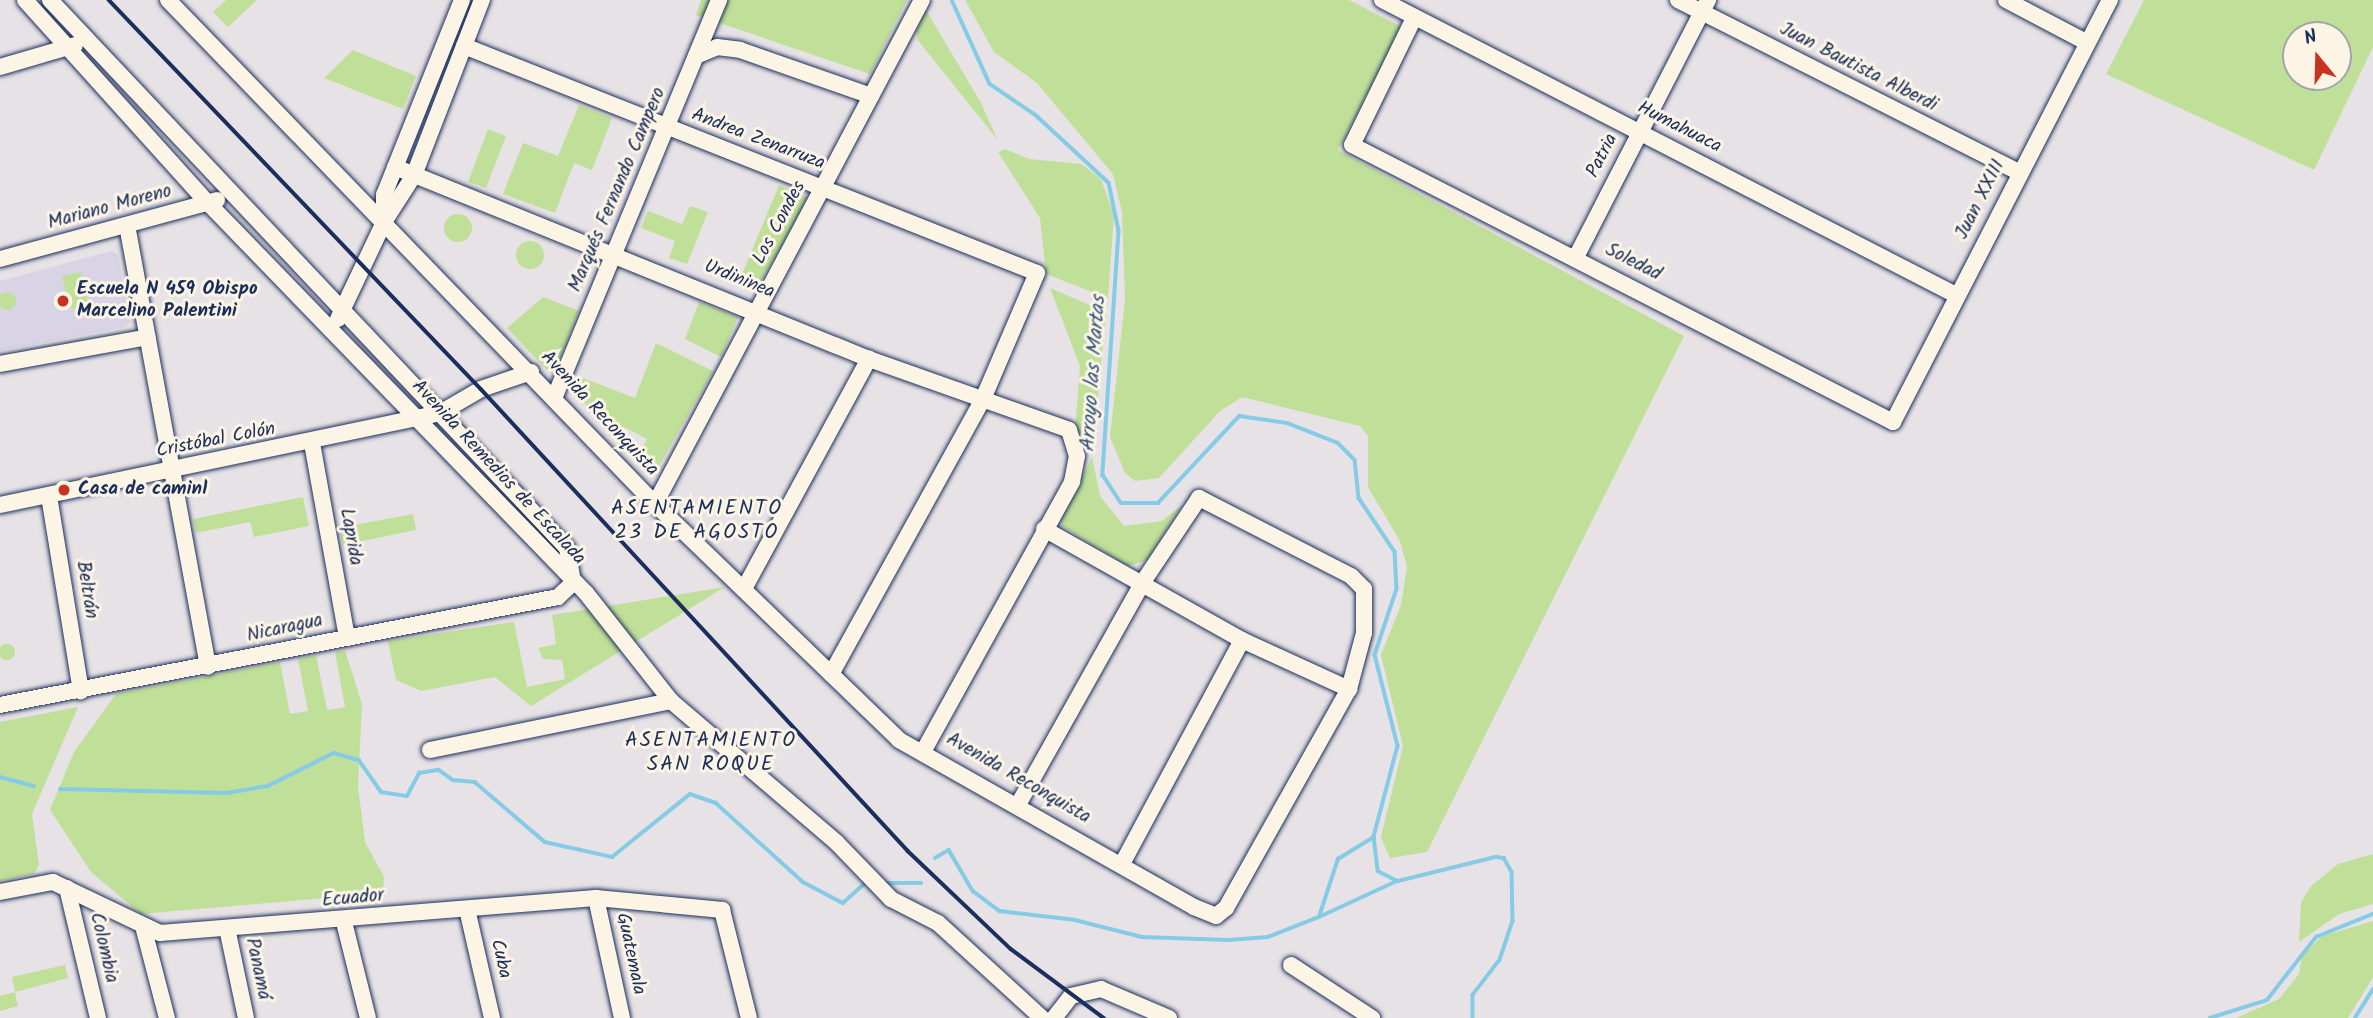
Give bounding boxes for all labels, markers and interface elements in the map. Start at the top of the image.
street label: Juan Bautista Alberdi [1775,18,1941,118]
north arrow [2282,21,2352,91]
text: N [2300,22,2321,54]
street label: Marqués Fernando Campero [565,84,671,296]
street label: Humahuaca [1633,97,1725,159]
street label: Andrea Zenarruza [688,104,828,176]
street label: Patria [1582,130,1624,182]
street label: Juan XXIII [1951,156,2011,244]
street label: Los Condes [749,178,811,268]
street label: Mariano Moreno [46,181,174,235]
street label: Soledad [1601,239,1665,287]
street label: Urdininea [700,256,778,304]
place label: Escuela N 459 Obispo Marcelino Palentini [77,279,258,323]
marker: Escuela N 459 Obispo Marcelino Palentini [55,293,71,309]
water label: Arroyo las Martas [1076,295,1112,453]
street label: Avenida Reconquista [535,347,663,481]
street label: Avenida Remedios de Escalada [406,376,590,570]
street label: Cristóbal Colón [155,418,277,464]
place label: Casa de caminl [78,479,207,501]
marker: Casa de caminl [56,482,72,498]
district label: ASENTAMIENTO 23 DE AGOSTO [612,496,782,546]
street label: Laprida [334,507,366,567]
street label: Beltrán [70,560,102,620]
street label: Nicaragua [245,610,325,648]
district label: ASENTAMIENTO SAN ROQUE [626,728,796,778]
street label: Avenida Reconquista [942,728,1094,830]
street label: Ecuador [321,885,385,913]
street label: Colombia [84,910,122,986]
street label: Guatemala [610,911,650,997]
street label: Panamá [239,936,275,1002]
street label: Cuba [484,937,516,981]

